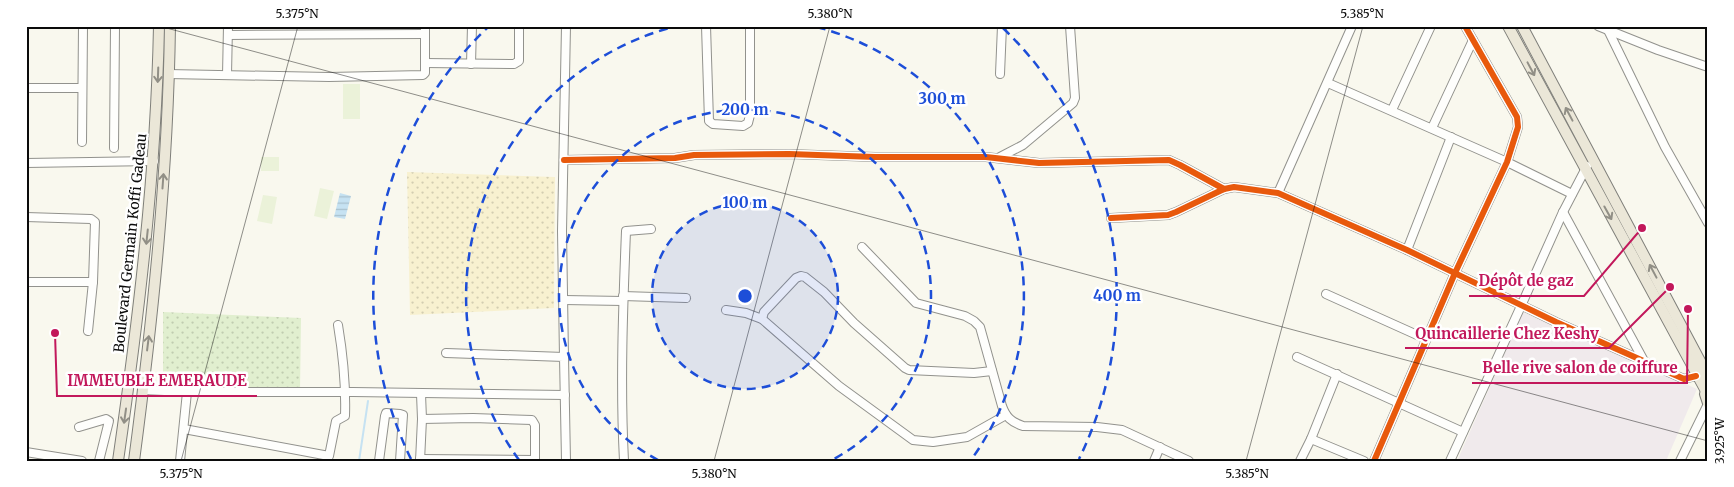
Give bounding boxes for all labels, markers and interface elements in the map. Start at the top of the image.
text: 5.375°N [275,6,319,21]
text: 5.380°N [807,6,853,21]
text: 5.385°N [1340,6,1385,21]
one-way arrow [1526,62,1536,77]
one-way arrow [153,67,162,83]
text: 300 m [918,89,966,108]
text: 200 m [721,100,769,119]
one-way arrow [1563,107,1573,122]
street label: Boulevard Germain Koffi Gadeau [110,132,150,354]
one-way arrow [159,173,168,189]
text: 100 m [723,193,767,212]
one-way arrow [1604,205,1613,220]
one-way arrow [142,229,152,245]
one-way arrow [1648,263,1658,278]
callout: Dépôt de gaz [1469,266,1584,296]
text: Dépôt de gaz [1478,271,1574,290]
text: 400 m [1093,286,1141,305]
centre of rings [736,287,754,305]
callout: Quincaillerie Chez Keshy [1405,318,1609,348]
text: Quincaillerie Chez Keshy [1415,324,1599,343]
one-way arrow [143,335,153,351]
callout: Belle rive salon de coiffure [1472,353,1687,383]
text: Belle rive salon de coiffure [1482,358,1678,377]
callout: IMMEUBLE EMERAUDE [57,366,257,396]
text: IMMEUBLE EMERAUDE [67,371,247,390]
one-way arrow [120,407,130,423]
text: 3.925°W [1712,417,1727,464]
text: 5.375°N [159,466,203,481]
text: 5.380°N [691,466,737,481]
text: 5.385°N [1225,466,1270,481]

